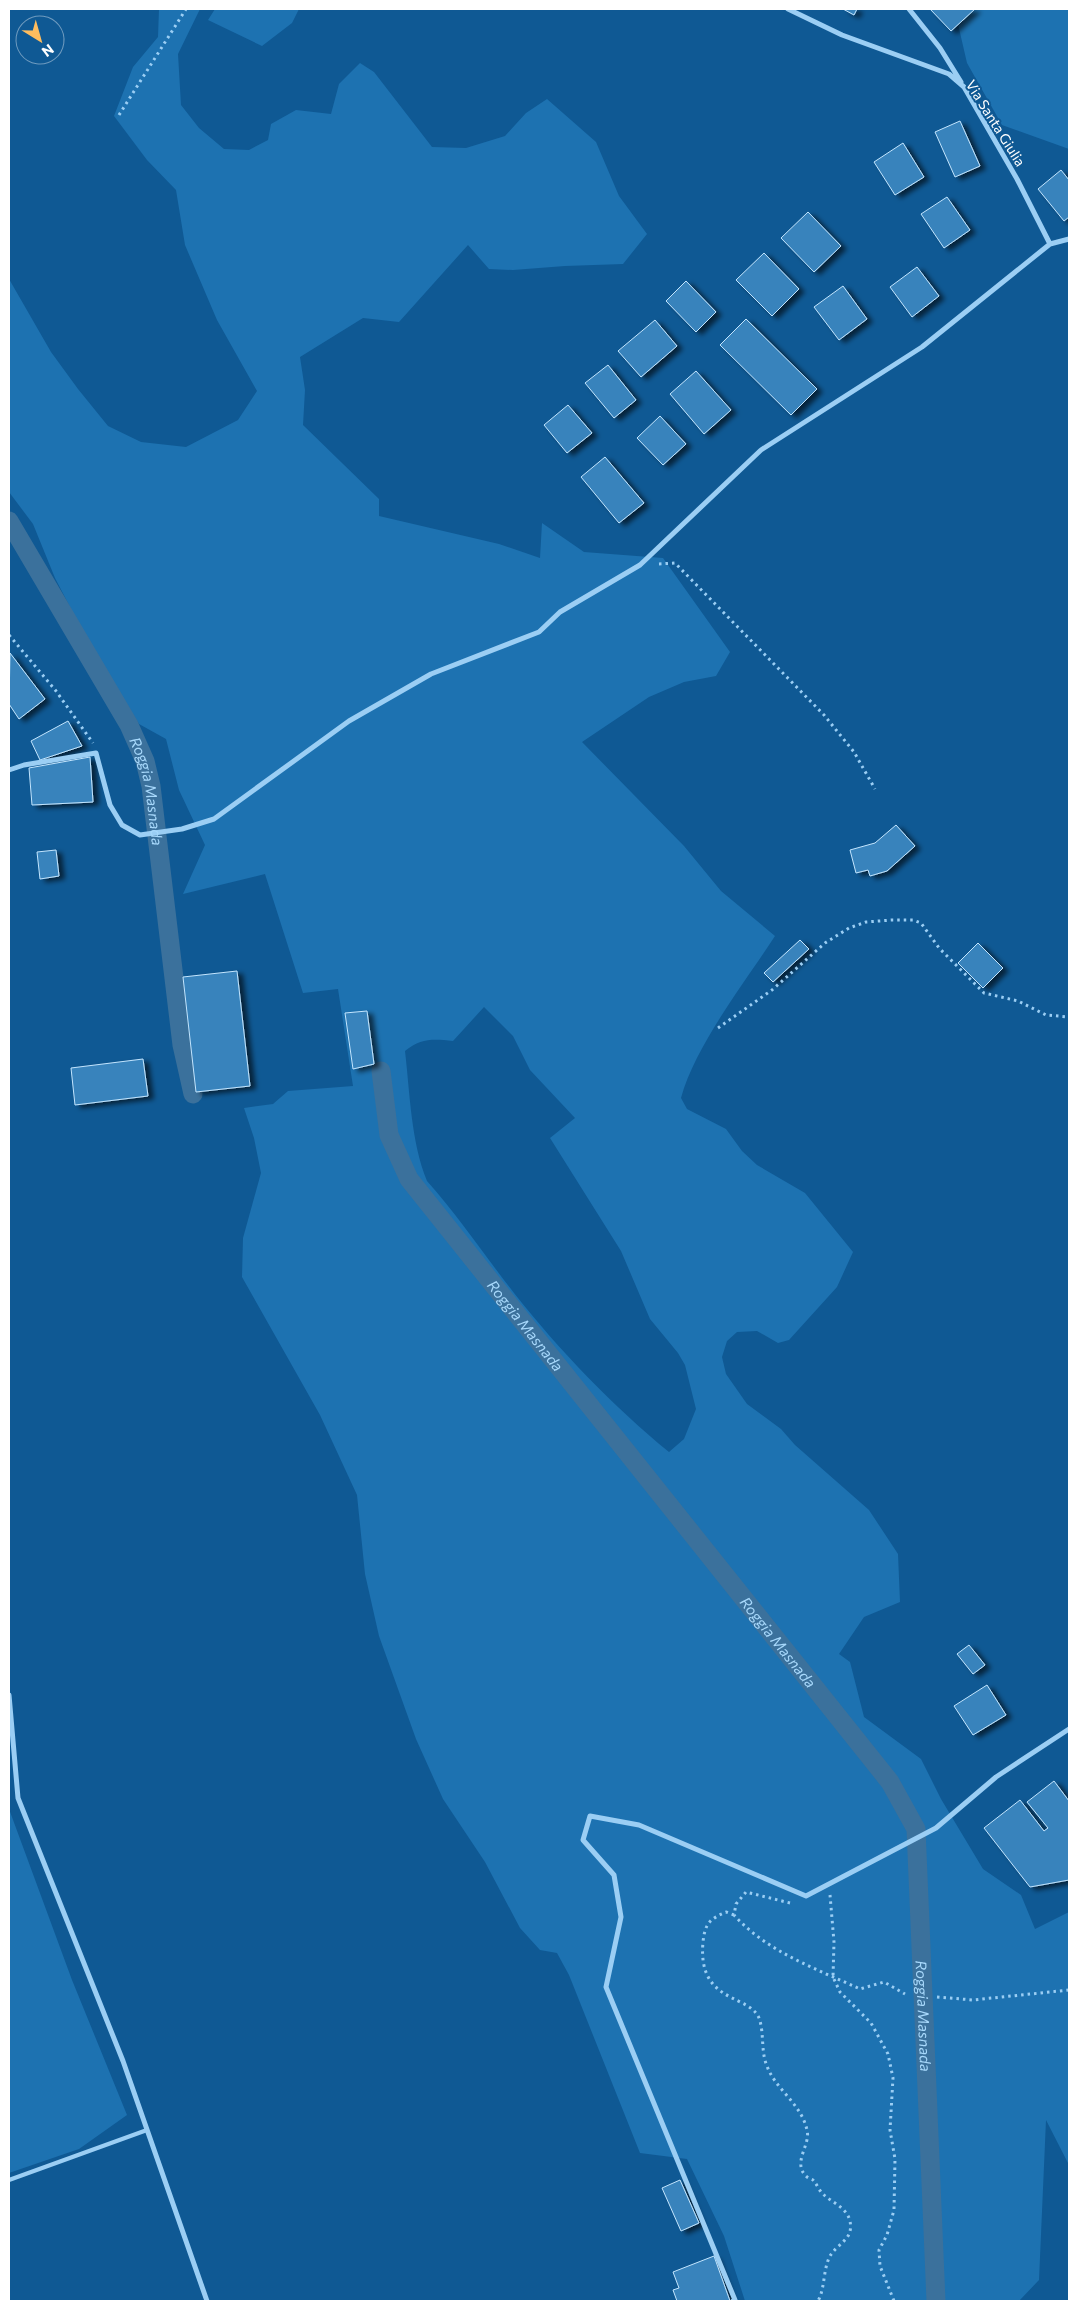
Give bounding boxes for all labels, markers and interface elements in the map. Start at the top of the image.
north arrow [15,15,65,65]
text: N [39,41,57,61]
street label: Via Santa Giulia [963,77,1029,169]
water label: Roggia Masnada [126,734,167,847]
water label: Roggia Masnada [484,1276,568,1375]
water label: Roggia Masnada [737,1593,820,1691]
water label: Roggia Masnada [913,1960,935,2072]

